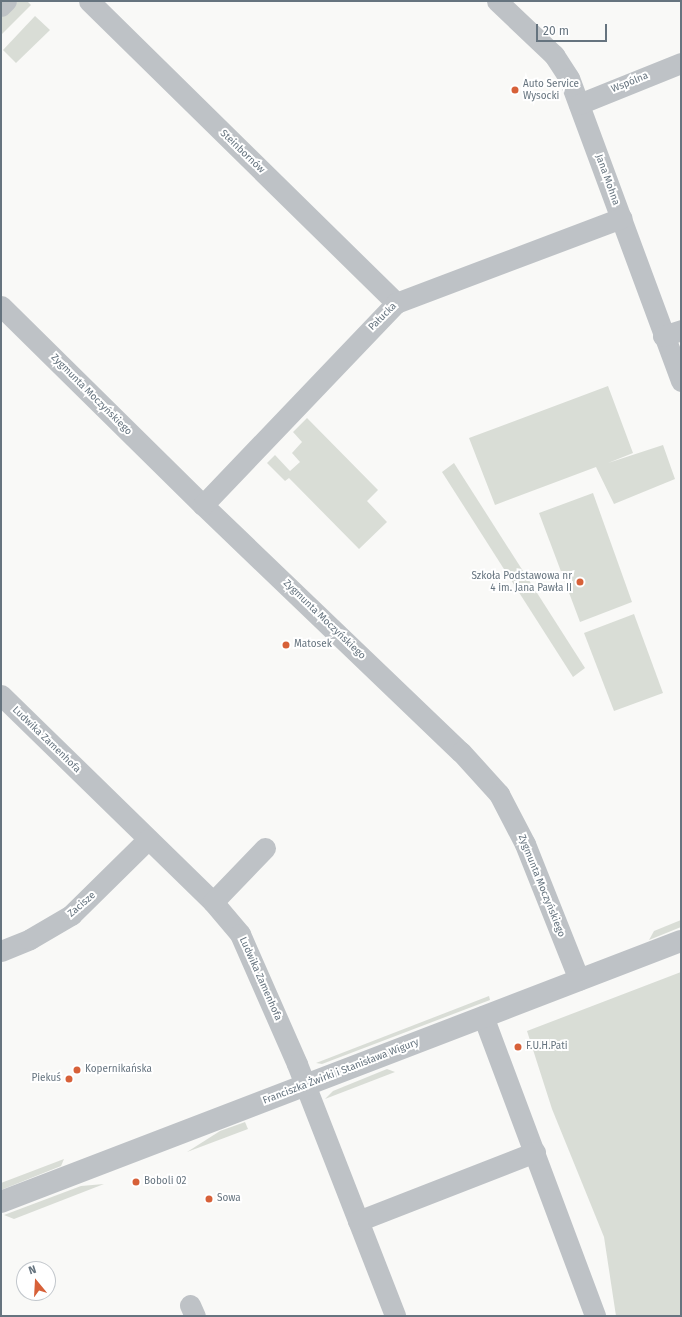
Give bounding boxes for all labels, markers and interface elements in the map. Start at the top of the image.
scale bar [538,16,609,42]
text: 20 m [543,24,569,38]
street label: Wspólna [610,70,650,96]
place label: Auto Service Wysocki [523,78,579,102]
marker: Auto Service Wysocki [510,85,520,95]
street label: Steinbornów [217,128,267,176]
street label: Jana Mohna [592,153,622,207]
street label: Pałucka [366,300,400,334]
street label: Zygmunta Moczyńskiego [48,352,134,438]
place label: Szkoła Podstawowa nr 4 im. Jana Pawła II [472,570,572,594]
marker: Szkoła Podstawowa nr 4 im. Jana Pawła II [575,577,585,587]
street label: Zygmunta Moczyńskiego [280,578,368,662]
place label: Matosek [294,639,332,651]
marker: Matosek [281,640,291,650]
street label: Ludwika Zamenhofa [9,704,83,776]
street label: Zygmunta Moczyńskiego [515,833,567,939]
street label: Zacisze [66,890,98,920]
street label: Ludwika Zamenhofa [236,935,284,1023]
street label: Franciszka Żwirki i Stanisława Wigury [261,1037,421,1107]
place label: F.U.H.Pati [526,1041,568,1053]
marker: F.U.H.Pati [513,1042,523,1052]
place label: Kopernikańska [85,1064,152,1076]
marker: Kopernikańska [72,1065,82,1075]
place label: Piekuś [31,1073,61,1085]
marker: Piekuś [64,1074,74,1084]
place label: Boboli 02 [144,1176,187,1188]
marker: Boboli 02 [131,1177,141,1187]
place label: Sowa [217,1193,241,1205]
marker: Sowa [204,1194,214,1204]
north arrow [16,1261,56,1301]
text: N [27,1263,38,1277]

